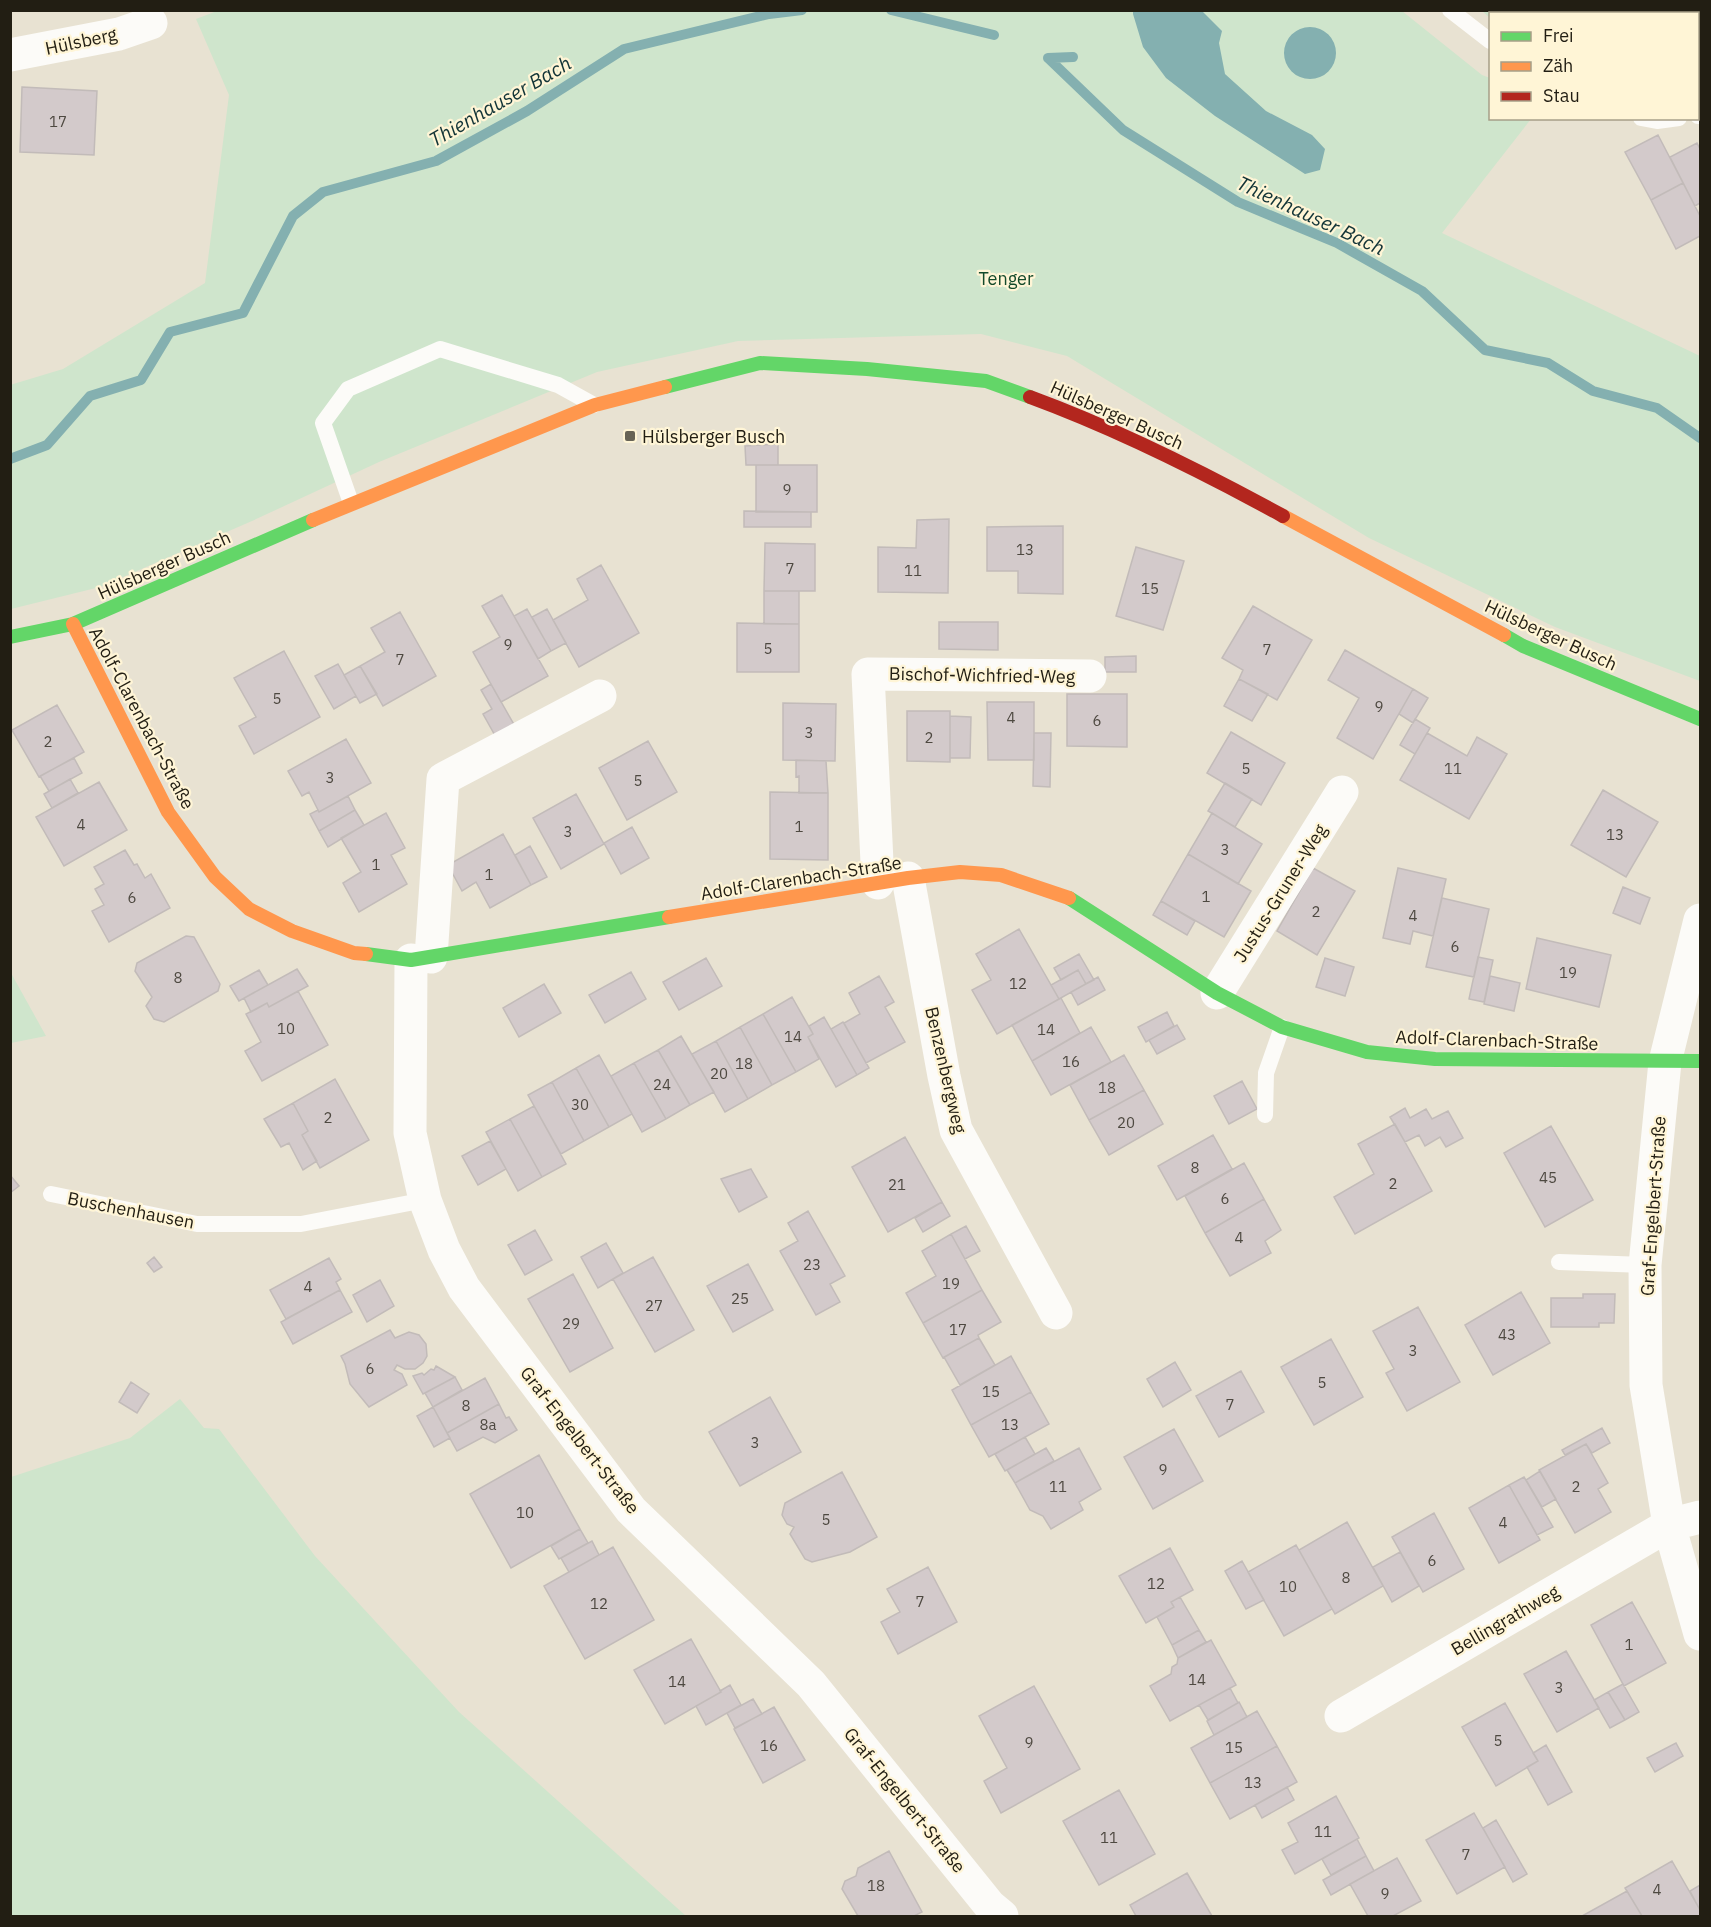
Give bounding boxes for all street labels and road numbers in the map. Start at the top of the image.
street label: Hülsberg [43,22,119,60]
street label: Hülsberger Busch [1047,375,1187,455]
street label: Hülsberger Busch [94,525,234,605]
street label: Hülsberger Busch [1481,594,1621,676]
street label: Adolf-Clarenbach-Straße [84,623,200,813]
street label: Bischof-Wichfried-Weg [889,662,1076,688]
street label: Justus-Gruner-Weg [1228,819,1332,966]
street label: Adolf-Clarenbach-Straße [699,851,903,905]
street label: Benzenbergweg [920,1004,972,1136]
street label: Adolf-Clarenbach-Straße [1395,1025,1599,1055]
street label: Graf-Engelbert-Straße [1635,1115,1671,1297]
street label: Buschenhausen [65,1186,197,1234]
street label: Graf-Engelbert-Straße [515,1362,645,1518]
street label: Bellingrathweg [1447,1579,1564,1660]
street label: Graf-Engelbert-Straße [839,1723,971,1878]

